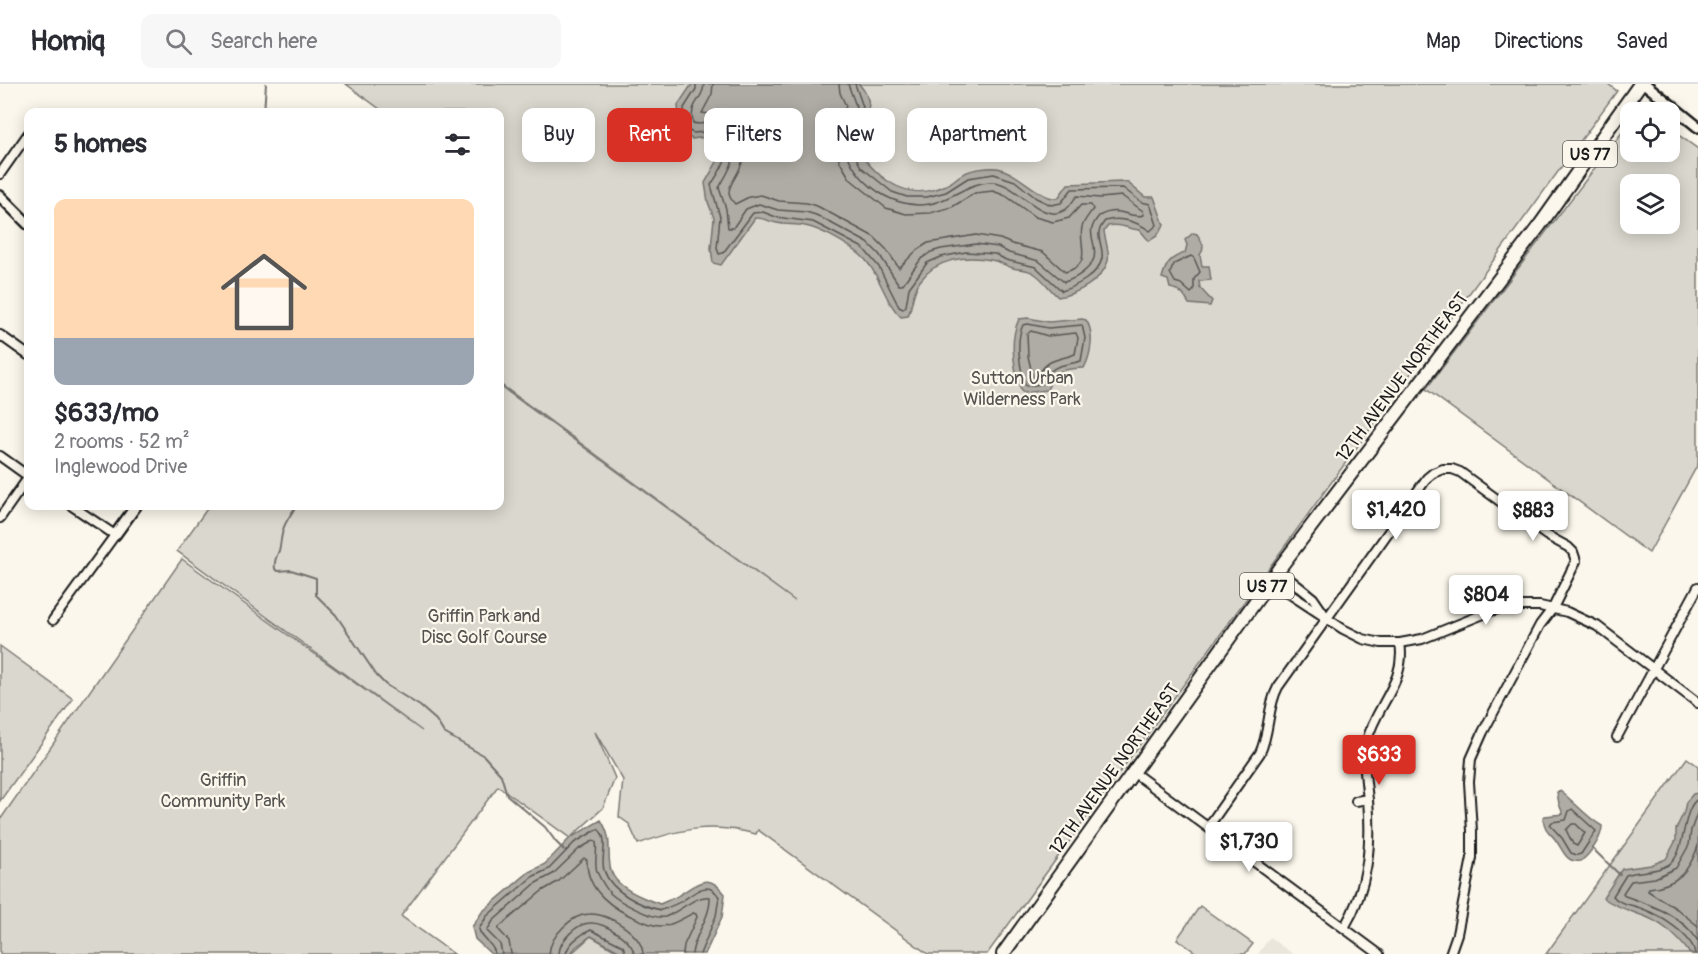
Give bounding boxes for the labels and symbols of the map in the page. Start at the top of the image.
road number: US 77 [1563,141,1617,167]
street label: 12TH AVENUE NORTHEAST [1331,288,1474,467]
park label: Sutton Urban Wilderness Park [963,367,1081,411]
pin: $1,420 [1347,490,1445,541]
pin: $883 [1497,491,1569,542]
road number: US 77 [1240,573,1294,599]
pin: $804 [1450,575,1522,626]
park label: Griffin Park and Disc Golf Course [421,605,547,649]
street label: 12TH AVENUE NORTHEAST [1044,679,1184,860]
pin: $633 [1343,735,1415,786]
park label: Griffin Community Park [160,769,286,813]
pin: $1,730 [1200,822,1298,873]

